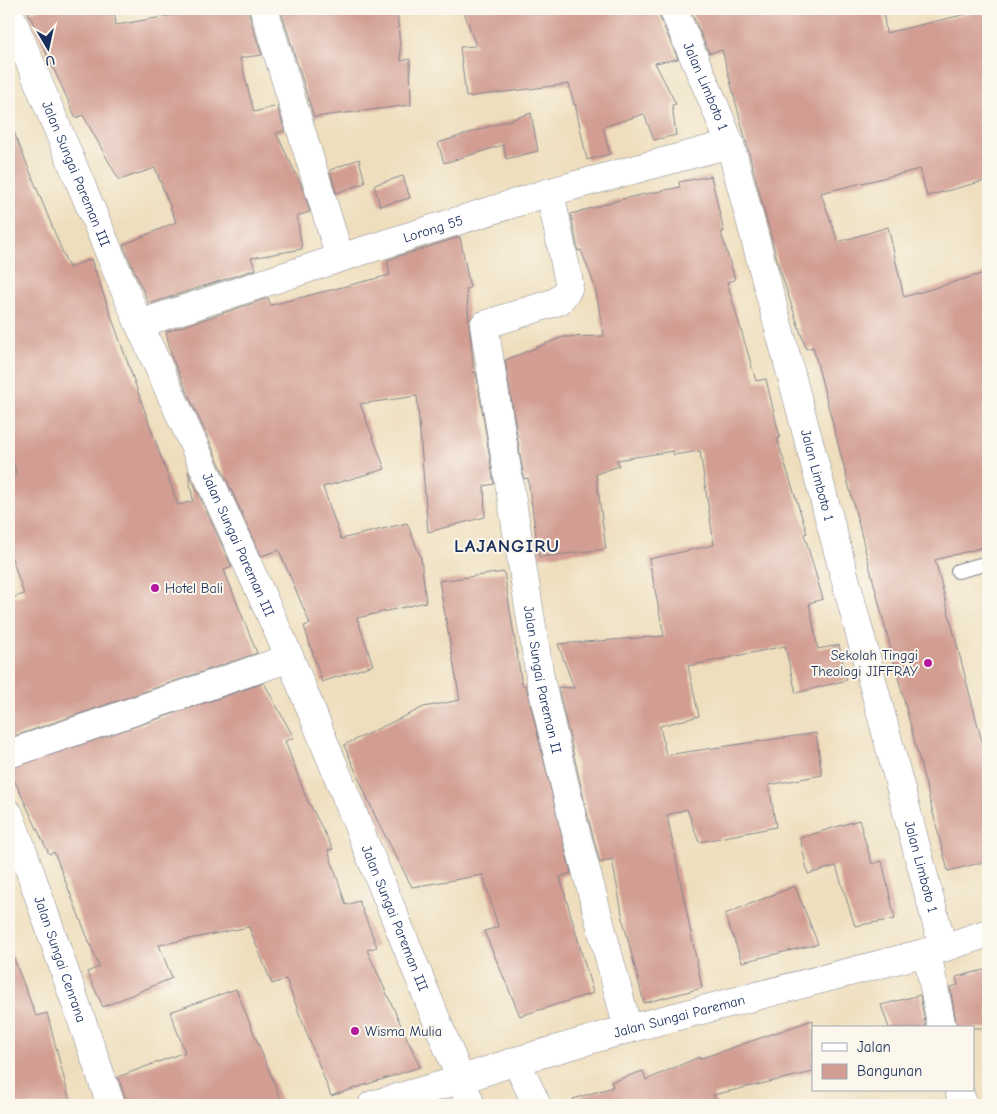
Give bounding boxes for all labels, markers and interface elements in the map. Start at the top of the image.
north arrow [22,22,72,72]
street label: Jalan Limboto 1 [679,40,732,133]
text: U [44,51,56,69]
street label: Jalan Sungai Pareman III [38,98,114,249]
street label: Lorong 55 [401,212,465,247]
street label: Jalan Limboto 1 [797,427,837,523]
street label: Jalan Sungai Pareman III [198,470,278,619]
district label: LAJANGIRU [454,535,560,557]
place label: Hotel Bali [165,580,223,597]
marker: Hotel Bali [149,582,161,594]
street label: Jalan Sungai Pareman II [520,604,565,755]
place label: Sekolah Tinggi Theologi JIFFRAY [811,647,919,680]
marker: Sekolah Tinggi Theologi JIFFRAY [922,657,934,669]
street label: Jalan Limboto 1 [901,819,941,914]
street label: Jalan Sungai Pareman III [358,843,432,994]
street label: Jalan Sungai Cenrana [30,894,90,1025]
street label: Jalan Sungai Pareman [612,991,747,1042]
place label: Wisma Mulia [365,1023,442,1040]
marker: Wisma Mulia [349,1025,361,1037]
legend [812,1026,974,1092]
text: Jalan [857,1038,891,1056]
text: Bangunan [857,1062,922,1080]

